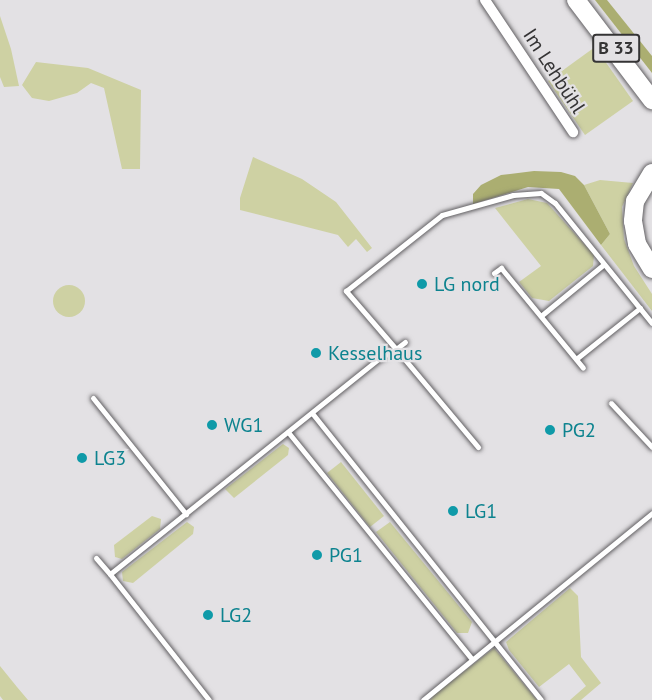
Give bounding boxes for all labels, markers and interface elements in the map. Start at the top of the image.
street label: Im Lehbühl [518,24,590,118]
road number: B 33 [592,33,640,63]
place label: LG nord [434,272,500,296]
marker: LG nord [415,277,429,291]
place label: Kesselhaus [328,341,422,365]
marker: Kesselhaus [309,346,323,360]
place label: WG1 [224,413,263,437]
marker: WG1 [205,418,219,432]
place label: PG2 [562,418,596,442]
marker: PG2 [543,423,557,437]
place label: LG3 [94,446,126,470]
marker: LG3 [75,451,89,465]
place label: LG1 [465,499,497,523]
marker: LG1 [446,504,460,518]
place label: PG1 [329,543,363,567]
marker: PG1 [310,548,324,562]
place label: LG2 [220,603,252,627]
marker: LG2 [201,608,215,622]

